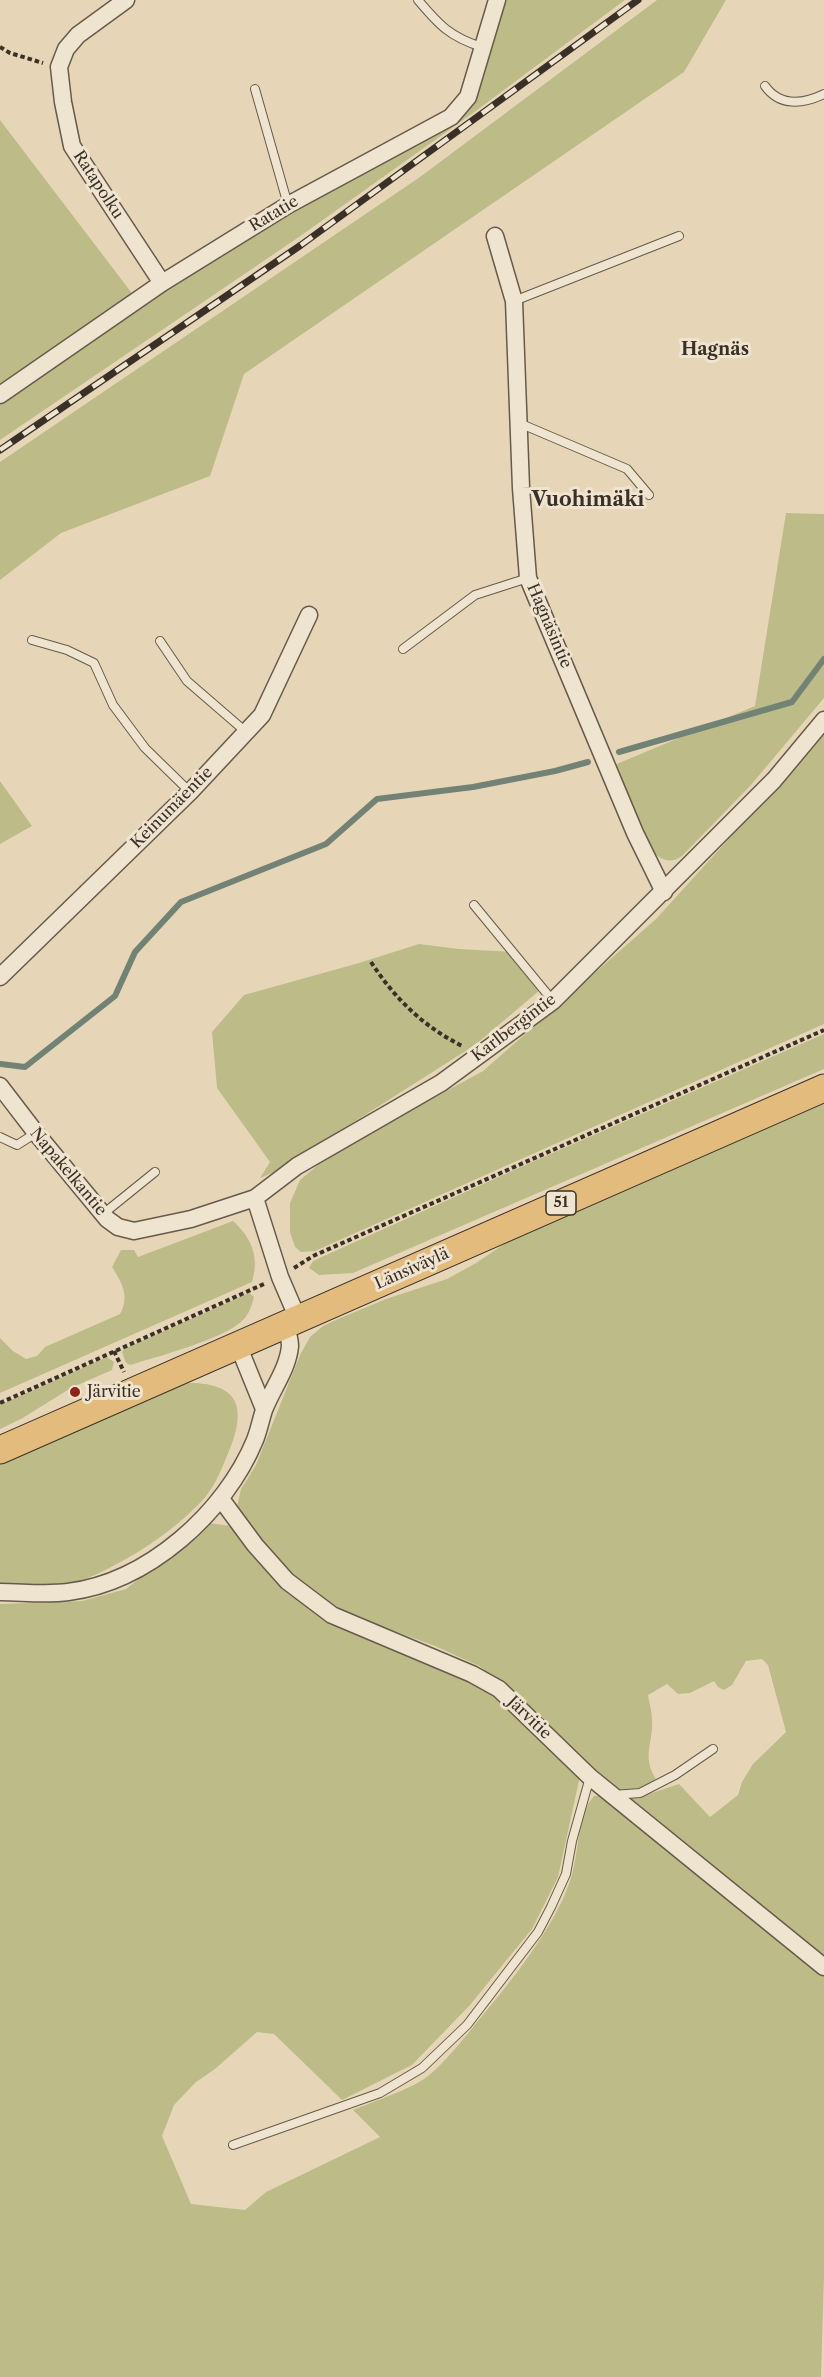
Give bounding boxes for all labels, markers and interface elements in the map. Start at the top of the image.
street label: Ratapolku [69,147,127,223]
street label: Ratatie [246,192,302,236]
district label: Hagnäs [681,339,749,361]
district label: Vuohimäki [532,488,644,512]
street label: Hagnäsintie [523,581,575,671]
street label: Keinumäentie [127,763,217,853]
street label: Karlbergintie [468,990,560,1066]
street label: Napakelkantie [26,1124,110,1220]
road number: 51 [546,1191,576,1215]
street label: Länsiväylä [372,1244,452,1294]
place label: Järvitie [87,1382,141,1402]
marker: Järvitie [68,1385,82,1399]
street label: Järvitie [503,1692,555,1744]

